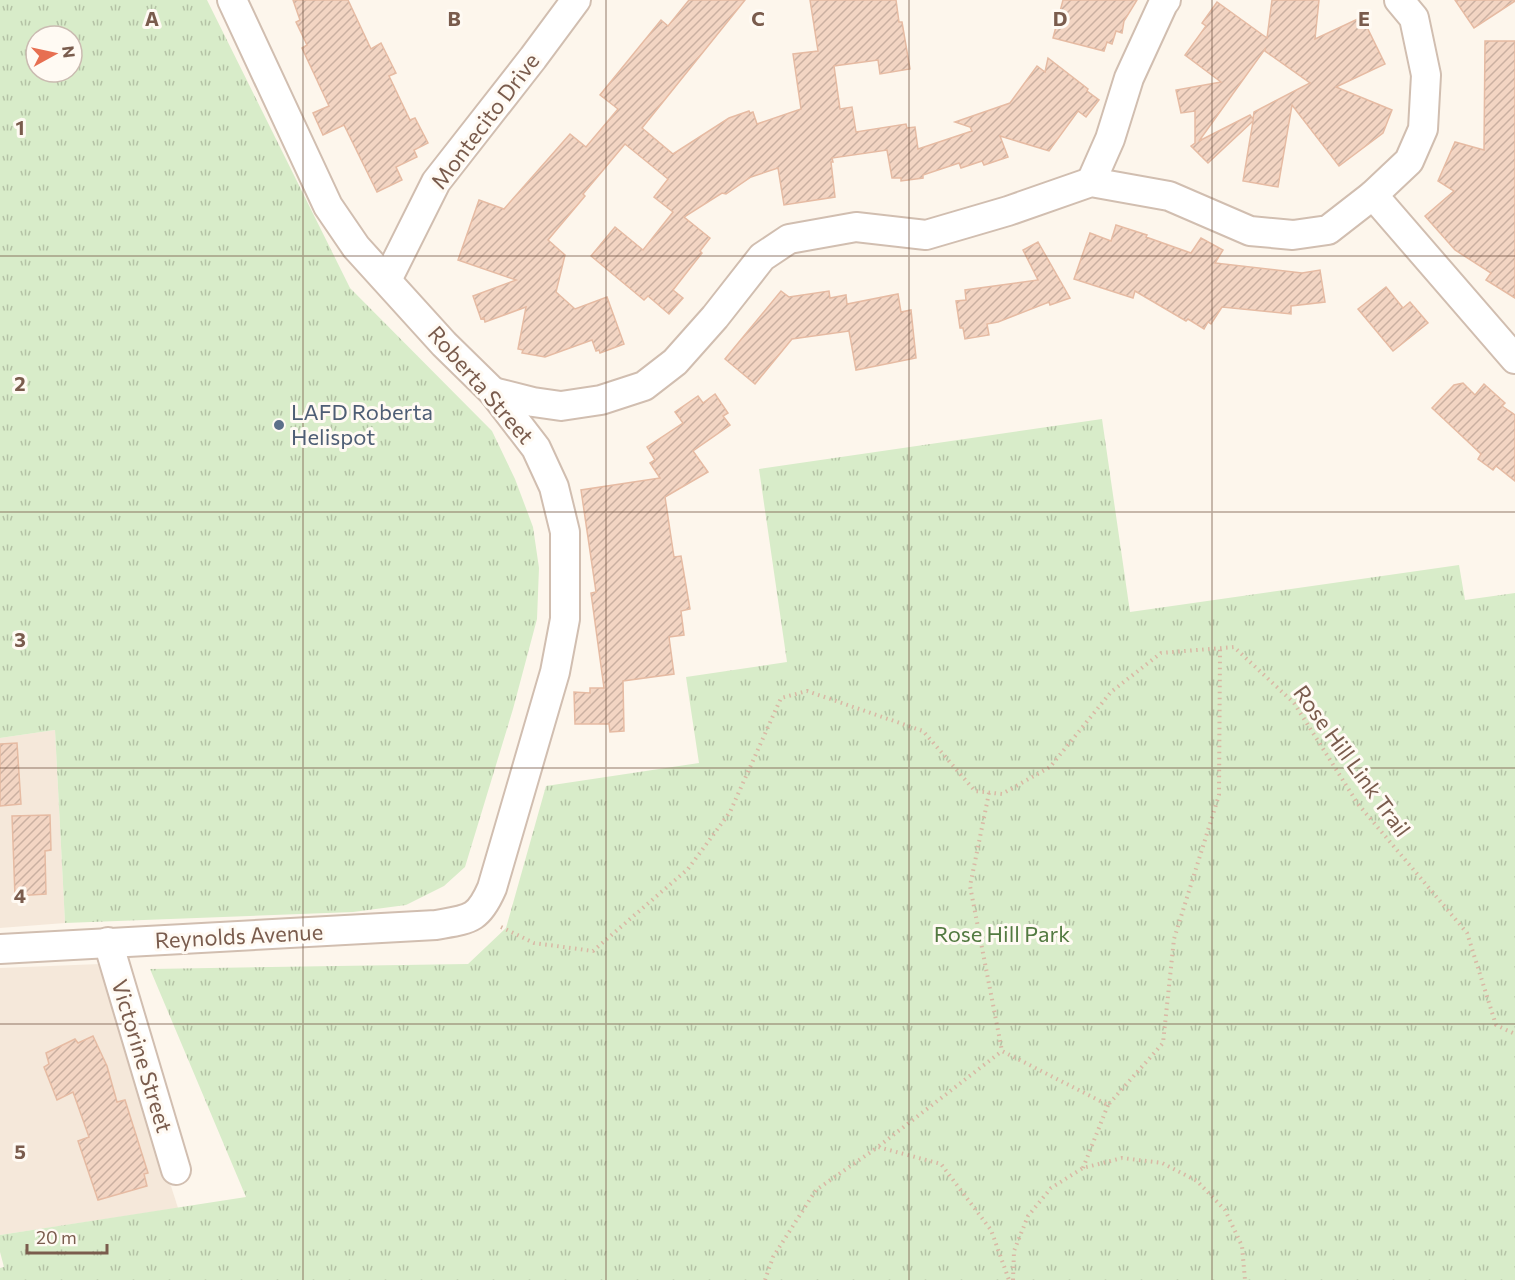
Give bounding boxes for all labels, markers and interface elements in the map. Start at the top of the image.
text: A [145,6,159,30]
text: B [447,6,461,30]
text: C [751,6,765,30]
text: D [1053,6,1067,30]
text: E [1358,6,1370,30]
north arrow [24,24,84,84]
text: N [59,45,80,59]
street label: Montecito Drive [425,47,544,194]
text: 1 [15,115,25,139]
street label: Roberta Street [423,320,540,449]
text: 2 [14,371,26,395]
place label: LAFD Roberta Helispot [291,398,433,450]
marker: LAFD Roberta Helispot [272,418,286,432]
text: 3 [14,627,26,651]
street label: Rose Hill Link Trail [1288,680,1416,842]
text: 4 [14,883,26,907]
street label: Reynolds Avenue [154,918,324,953]
park label: Rose Hill Park [934,920,1070,947]
street label: Victorine Street [106,976,179,1136]
text: 5 [14,1139,26,1163]
scale bar [27,1217,106,1255]
text: 20 m [36,1226,77,1248]

